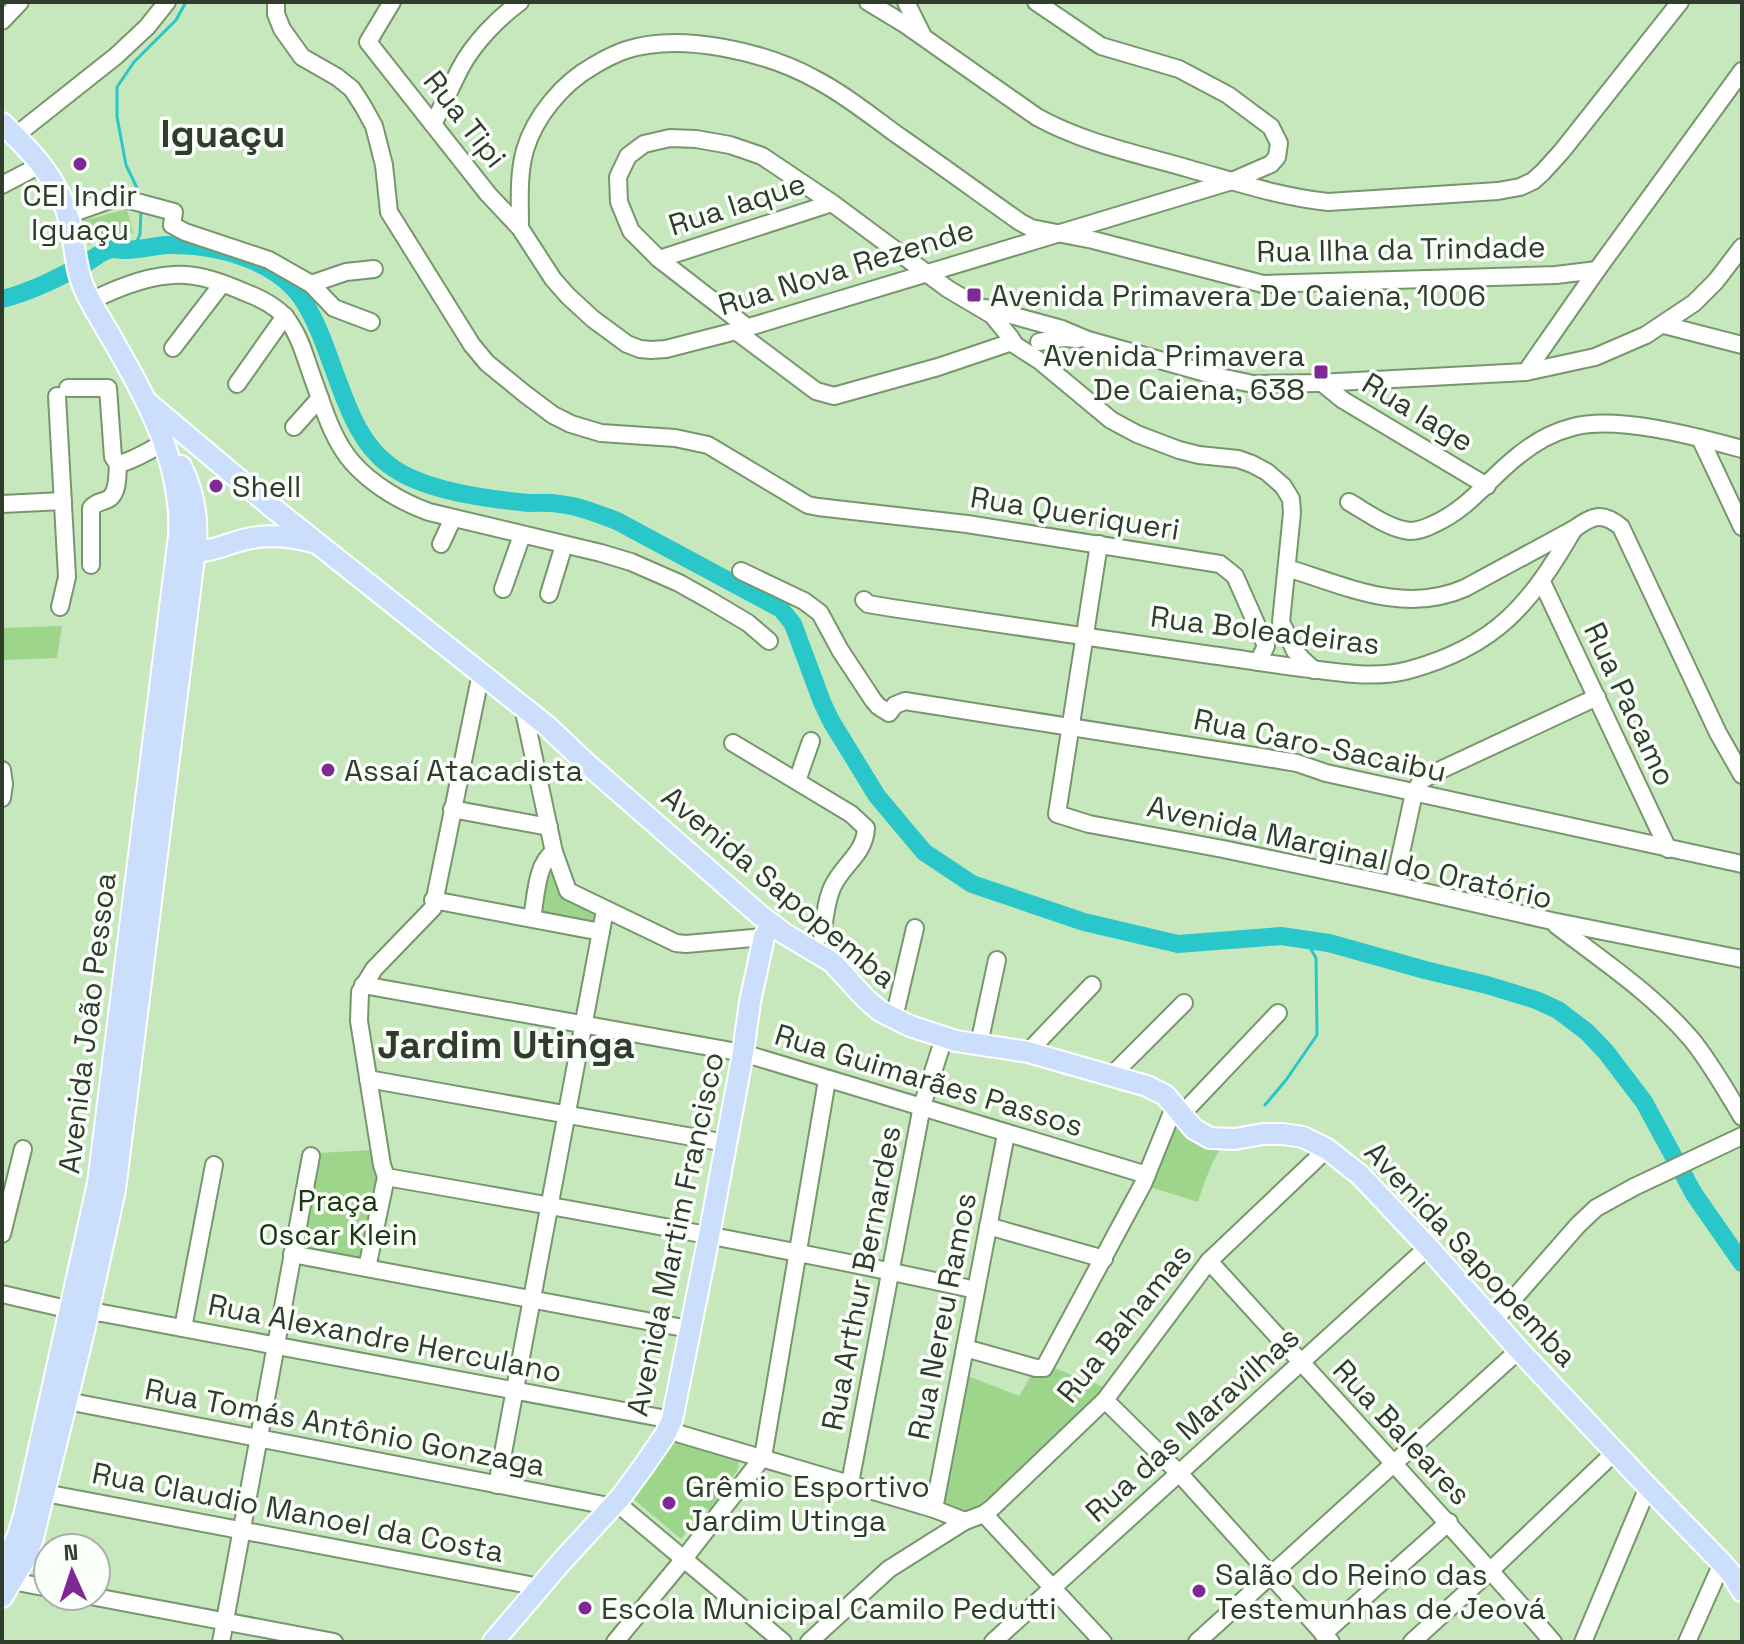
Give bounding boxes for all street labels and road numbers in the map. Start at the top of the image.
street label: Rua Tipi [415,63,515,175]
street label: Rua Iaque [664,164,810,244]
street label: Rua Nova Rezende [713,210,979,324]
street label: Rua Ilha da Trindade [1256,227,1546,271]
street label: Rua Iage [1355,363,1481,461]
street label: Rua Queriqueri [968,477,1182,549]
street label: Rua Boleadeiras [1148,597,1382,663]
street label: Rua Pacamo [1575,616,1685,792]
street label: Rua Caro-Sacaibu [1190,699,1450,791]
street label: Avenida Sapopemba [654,777,904,997]
street label: Avenida Marginal do Oratório [1144,786,1556,918]
street label: Avenida João Pessoa [49,870,125,1176]
street label: Rua Guimarães Passos [770,1014,1088,1146]
street label: Avenida Martim Francisco [617,1048,733,1420]
street label: Rua Arthur Bernardes [812,1122,910,1434]
street label: Avenida Sapopemba [1356,1133,1586,1375]
street label: Rua Nereu Ramos [899,1189,985,1443]
street label: Rua Bahamas [1048,1235,1200,1411]
street label: Rua Alexandre Herculano [205,1285,565,1391]
street label: Rua das Maravilhas [1077,1318,1307,1530]
street label: Rua Baleares [1324,1351,1480,1513]
street label: Rua Tomás Antônio Gonzaga [142,1369,548,1485]
street label: Rua Claudio Manoel da Costa [89,1453,507,1571]

